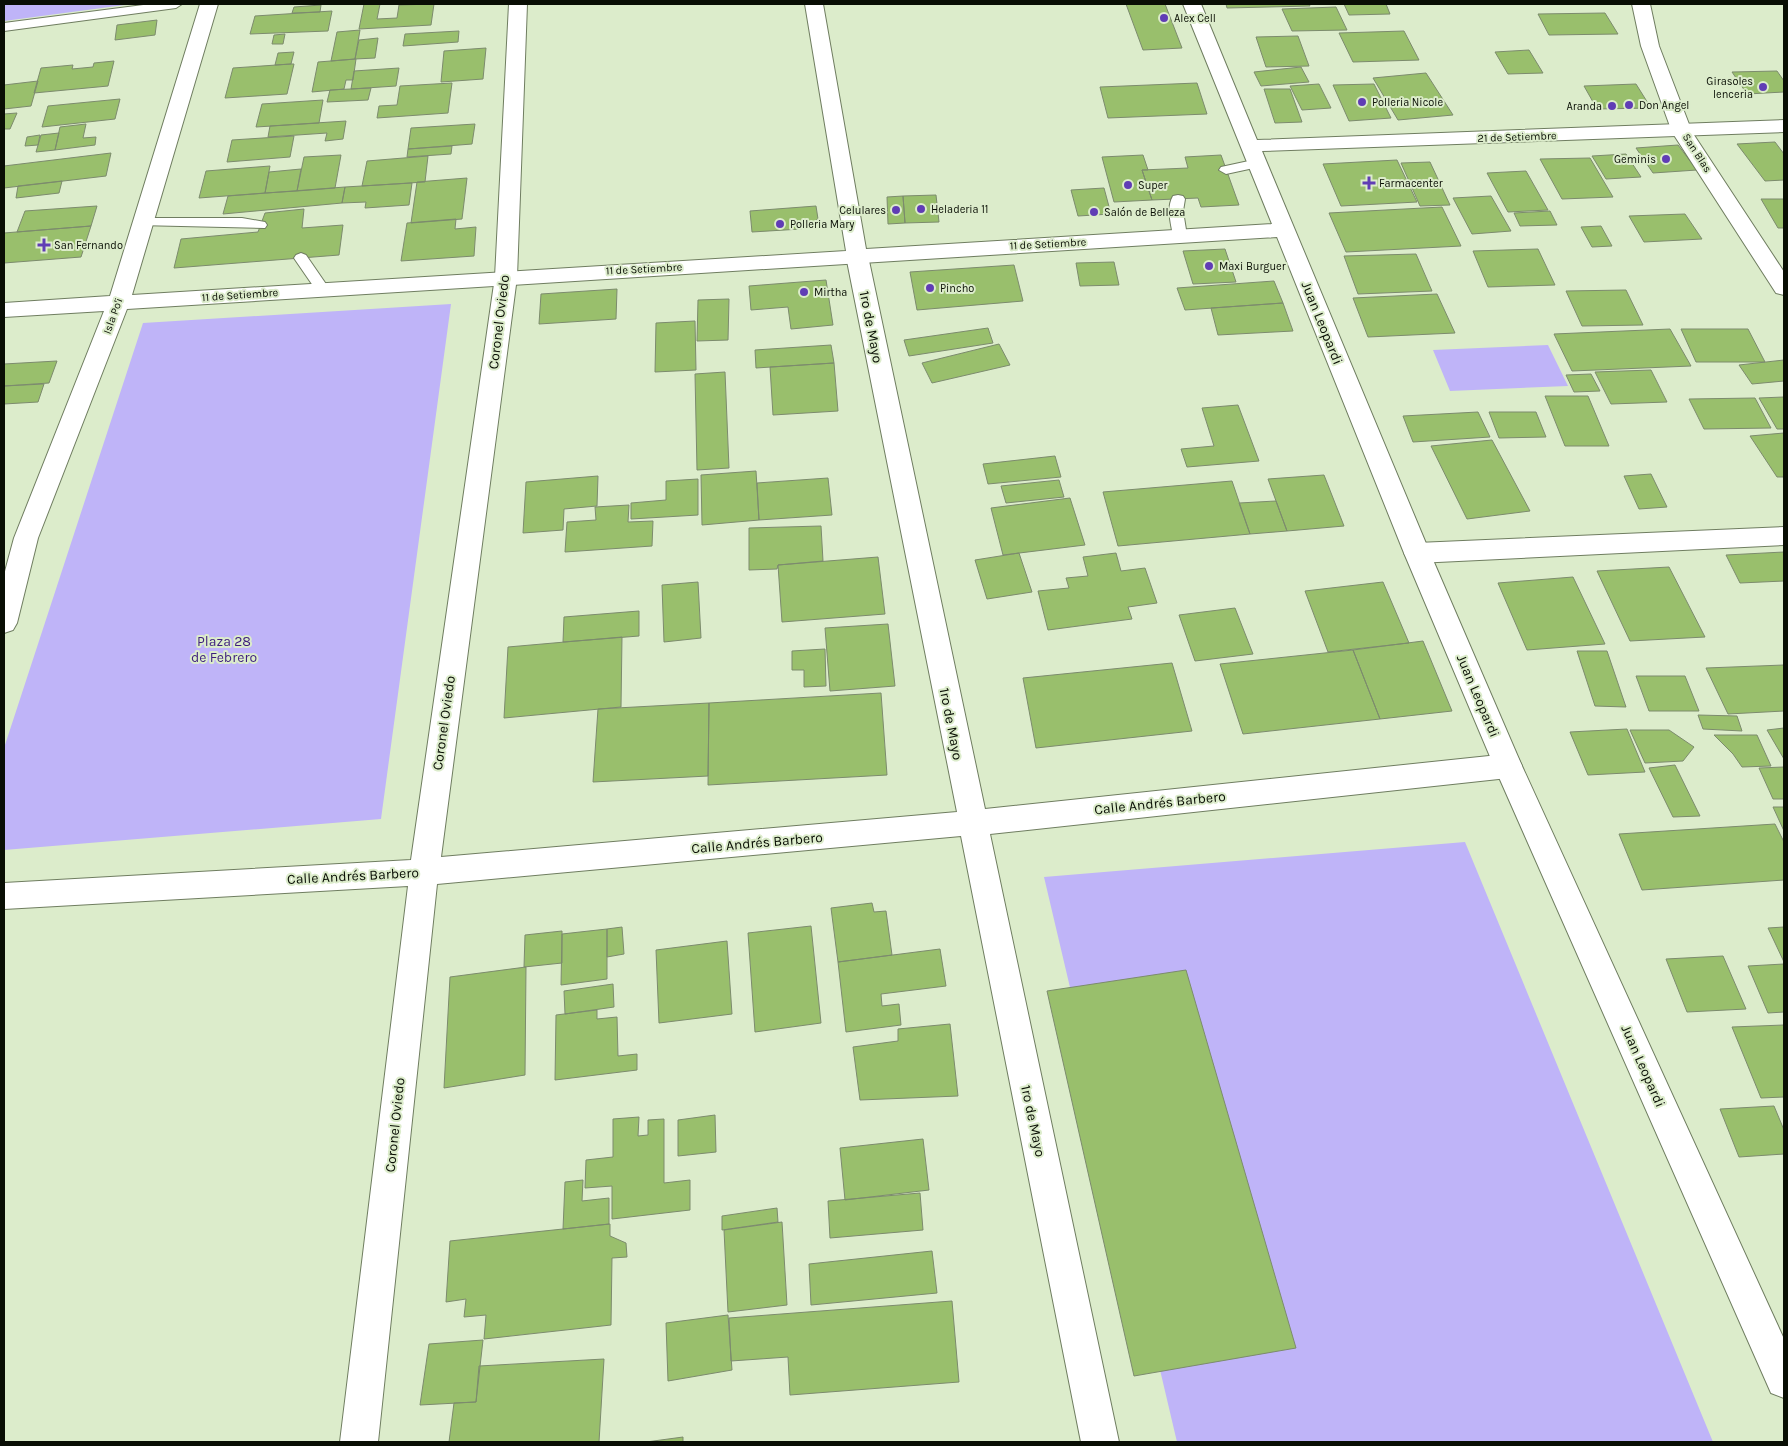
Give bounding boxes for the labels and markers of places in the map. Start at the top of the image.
marker: Alex Cell [1158,12,1170,24]
place label: Alex Cell [1174,12,1216,25]
place label: Girasoles lenceria [1706,75,1753,101]
marker: Girasoles lenceria [1757,81,1769,93]
marker: Polleria Nicole [1356,96,1368,108]
place label: Polleria Nicole [1372,96,1443,109]
marker: Don Angel [1623,99,1635,111]
place label: Don Angel [1639,99,1689,112]
place label: Aranda [1566,100,1602,113]
marker: Aranda [1606,100,1618,112]
place label: Geminis [1614,153,1656,166]
marker: Geminis [1660,153,1672,165]
marker: Farmacenter [1363,177,1375,189]
place label: Farmacenter [1379,177,1443,190]
marker: Super [1122,179,1134,191]
place label: Super [1138,179,1167,192]
marker: Heladeria 11 [915,203,927,215]
place label: Heladeria 11 [931,203,989,216]
place label: Celulares [839,204,886,217]
marker: Celulares [890,204,902,216]
marker: Salón de Belleza [1088,206,1100,218]
place label: Salón de Belleza [1104,206,1185,219]
marker: Polleria Mary [774,218,786,230]
place label: Polleria Mary [790,218,854,231]
marker: San Fernando [38,239,50,251]
place label: San Fernando [54,239,123,252]
marker: Maxi Burguer [1203,260,1215,272]
place label: Maxi Burguer [1219,260,1286,273]
marker: Pincho [924,282,936,294]
place label: Pincho [940,282,974,295]
marker: Mirtha [798,286,810,298]
place label: Mirtha [814,286,847,299]

